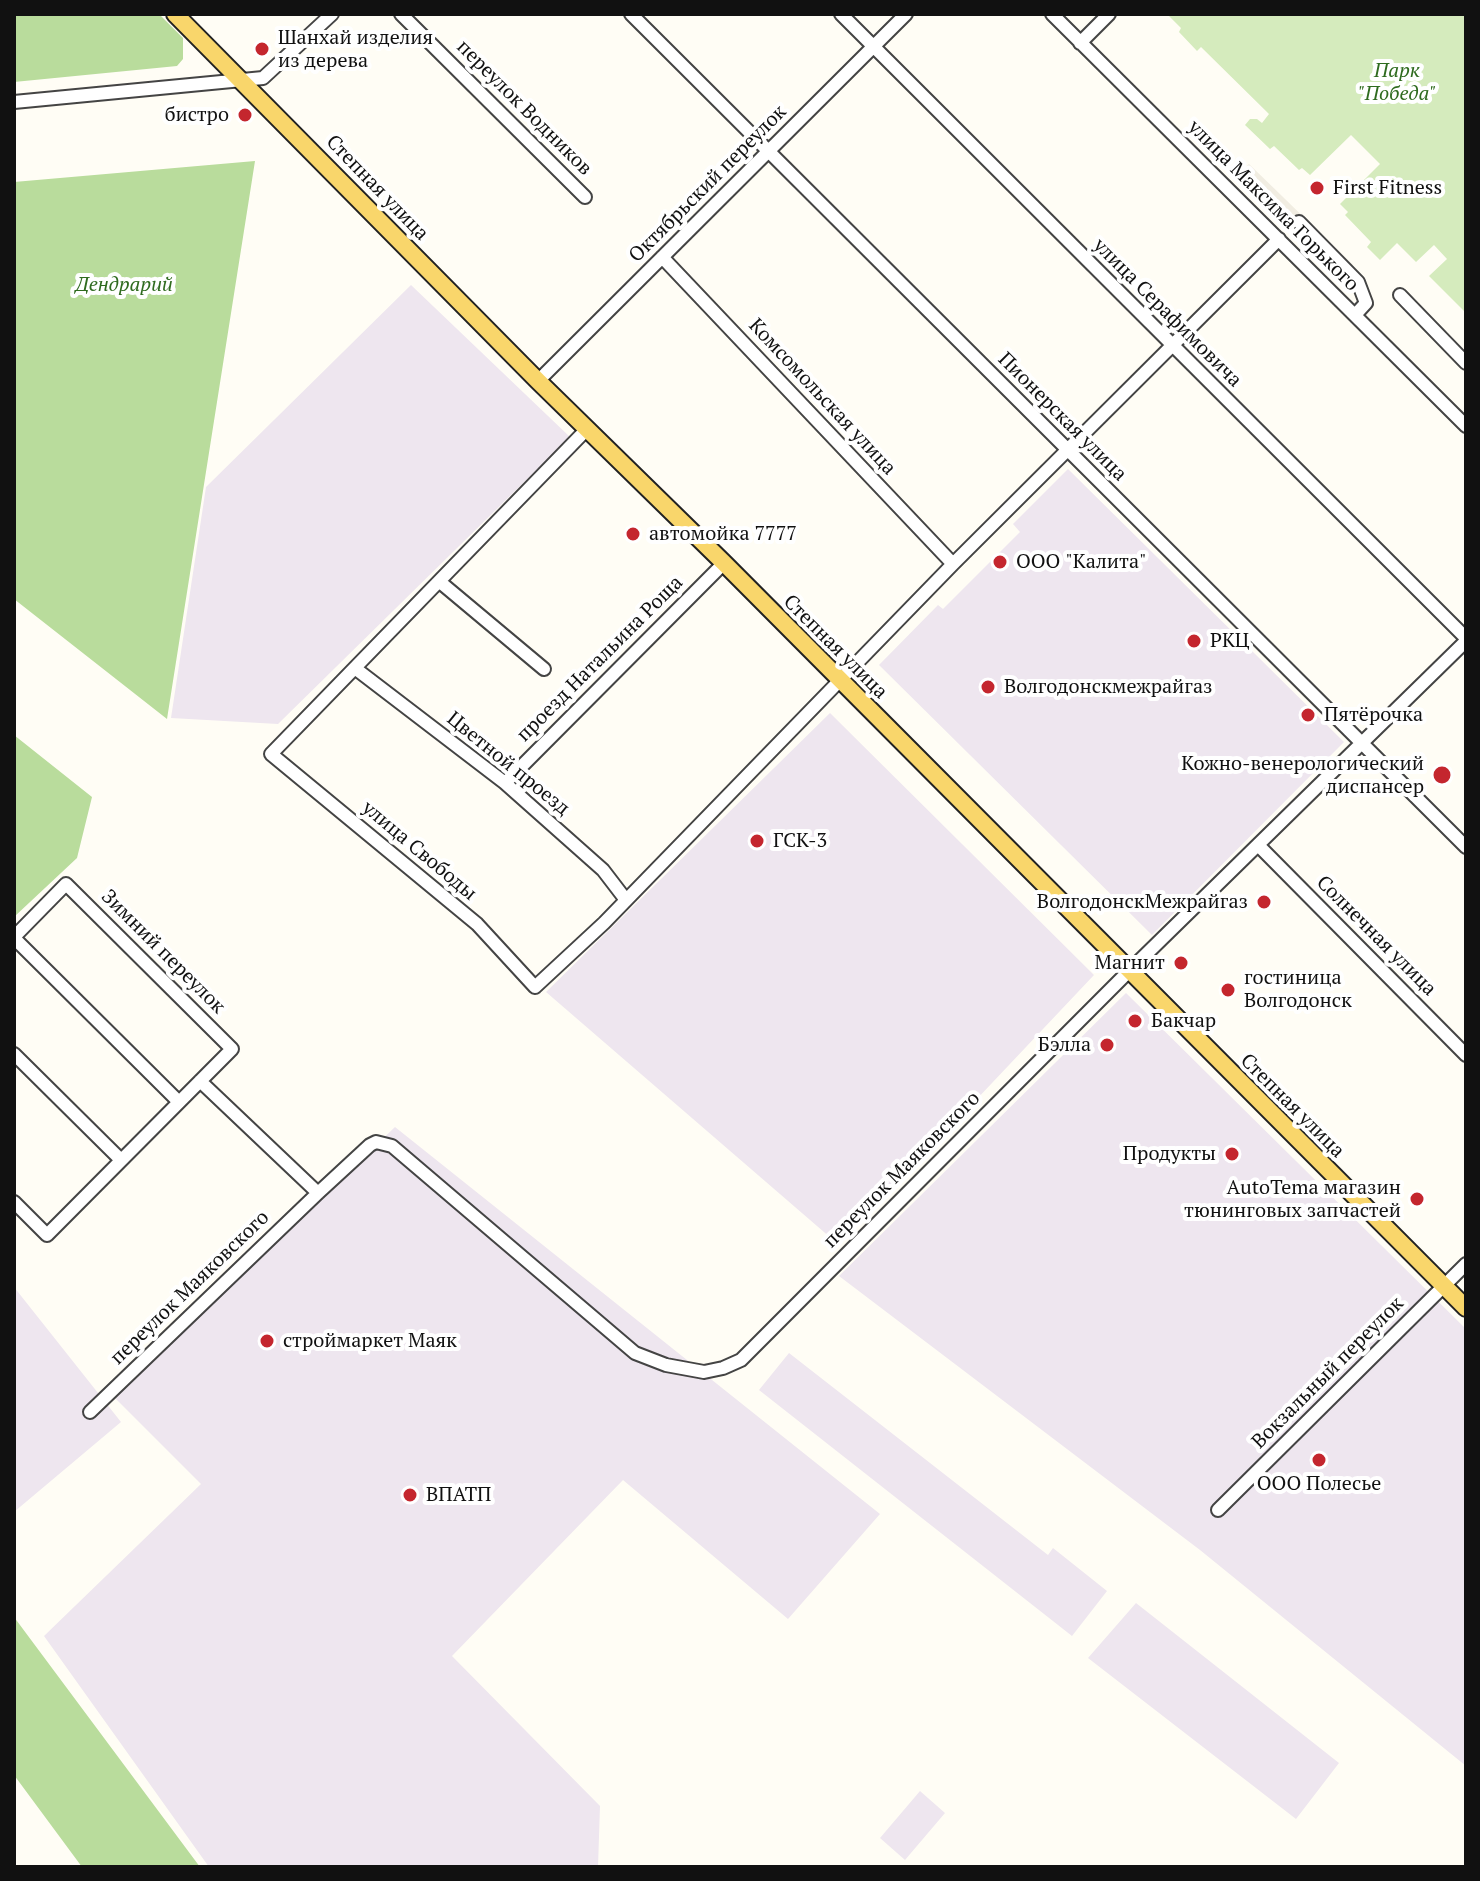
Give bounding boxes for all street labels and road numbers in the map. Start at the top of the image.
street label: переулок Водников [451,35,597,181]
street label: Октябрьский переулок [624,100,792,268]
street label: улица Максима Горького [1182,115,1364,297]
street label: Степная улица [321,130,433,246]
street label: улица Серафимовича [1088,234,1246,392]
street label: Комсомольская улица [743,314,901,480]
street label: Пионерская улица [993,348,1131,486]
street label: проезд Натальина Роща [512,571,688,747]
street label: Степная улица [778,590,892,704]
street label: Цветной проезд [442,707,574,821]
street label: улица Свободы [357,796,481,906]
street label: Солнечная улица [1311,871,1441,1001]
street label: Зимний переулок [96,885,230,1019]
street label: Степная улица [1235,1049,1349,1163]
street label: переулок Маяковского [819,1087,985,1253]
street label: переулок Маяковского [106,1206,274,1370]
street label: Вокзальный переулок [1247,1292,1409,1454]

